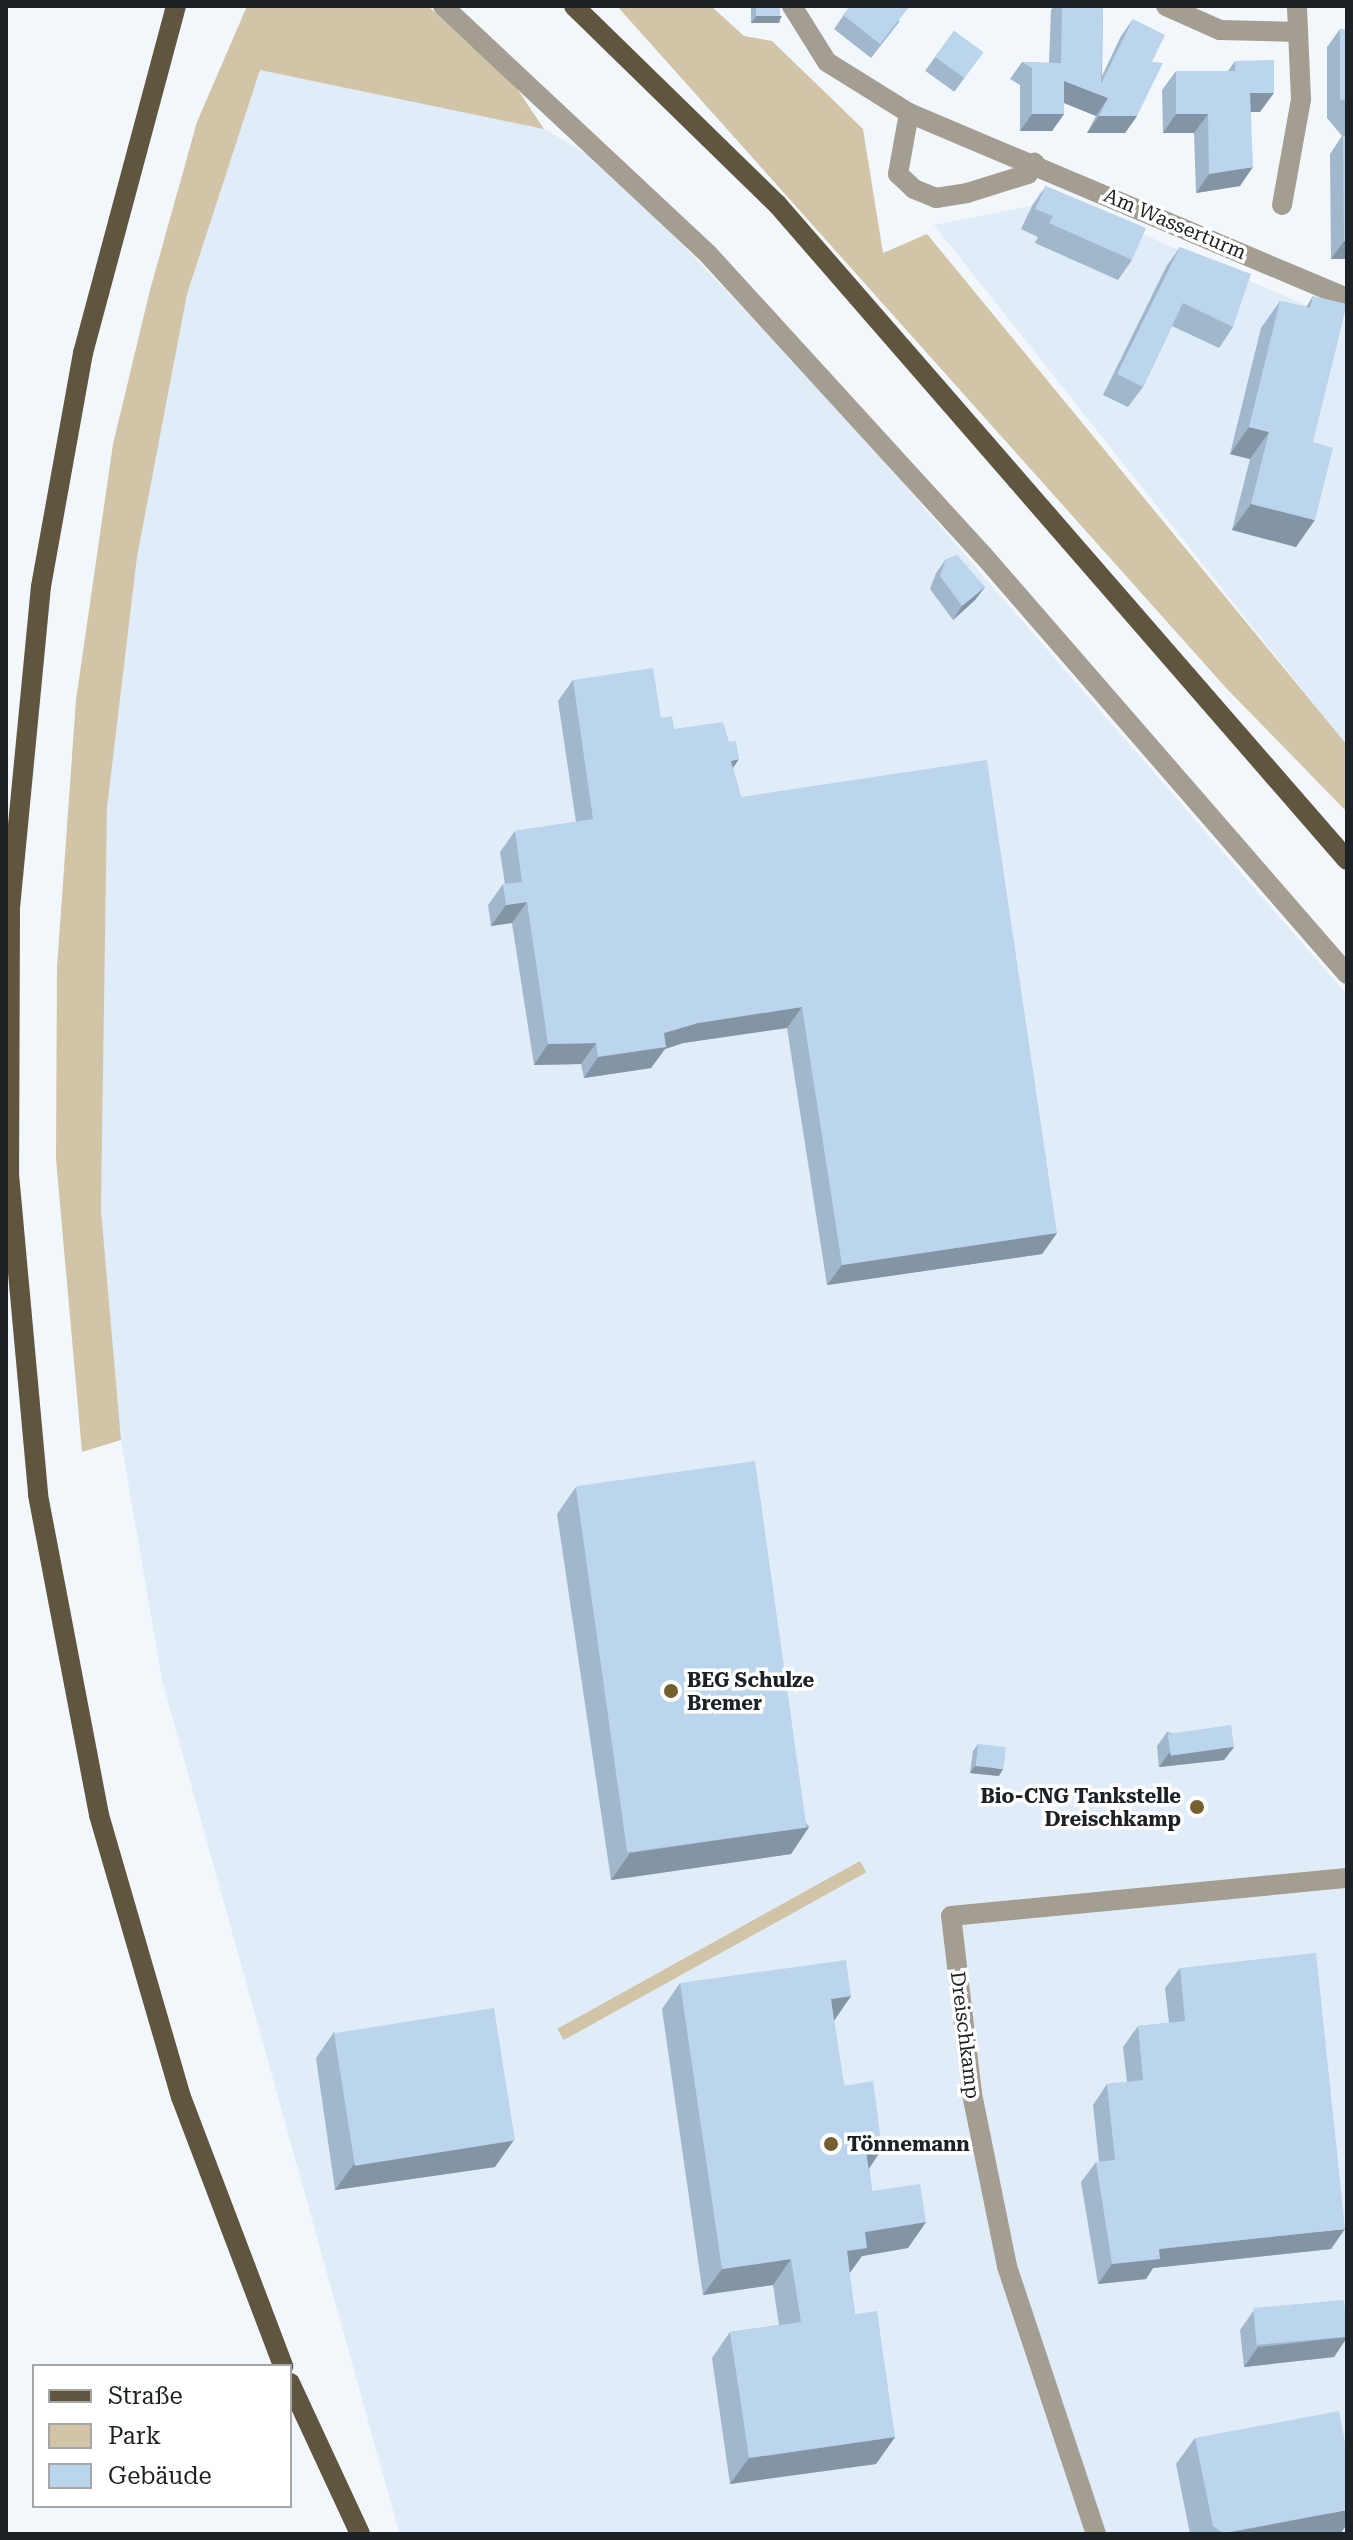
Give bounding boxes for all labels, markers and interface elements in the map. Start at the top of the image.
street label: Am Wasserturm [1100,183,1250,265]
place label: BEG Schulze Bremer [687,1668,814,1715]
marker: BEG Schulze Bremer [662,1682,680,1700]
place label: Bio-CNG Tankstelle Dreischkamp [980,1784,1181,1831]
marker: Bio-CNG Tankstelle Dreischkamp [1188,1798,1206,1816]
street label: Dreischkamp [945,1970,985,2100]
place label: Tönnemann [847,2132,970,2156]
marker: Tönnemann [822,2135,840,2153]
legend [32,2364,292,2508]
text: Straße [108,2382,183,2410]
text: Park [108,2422,161,2450]
text: Gebäude [108,2462,212,2490]

